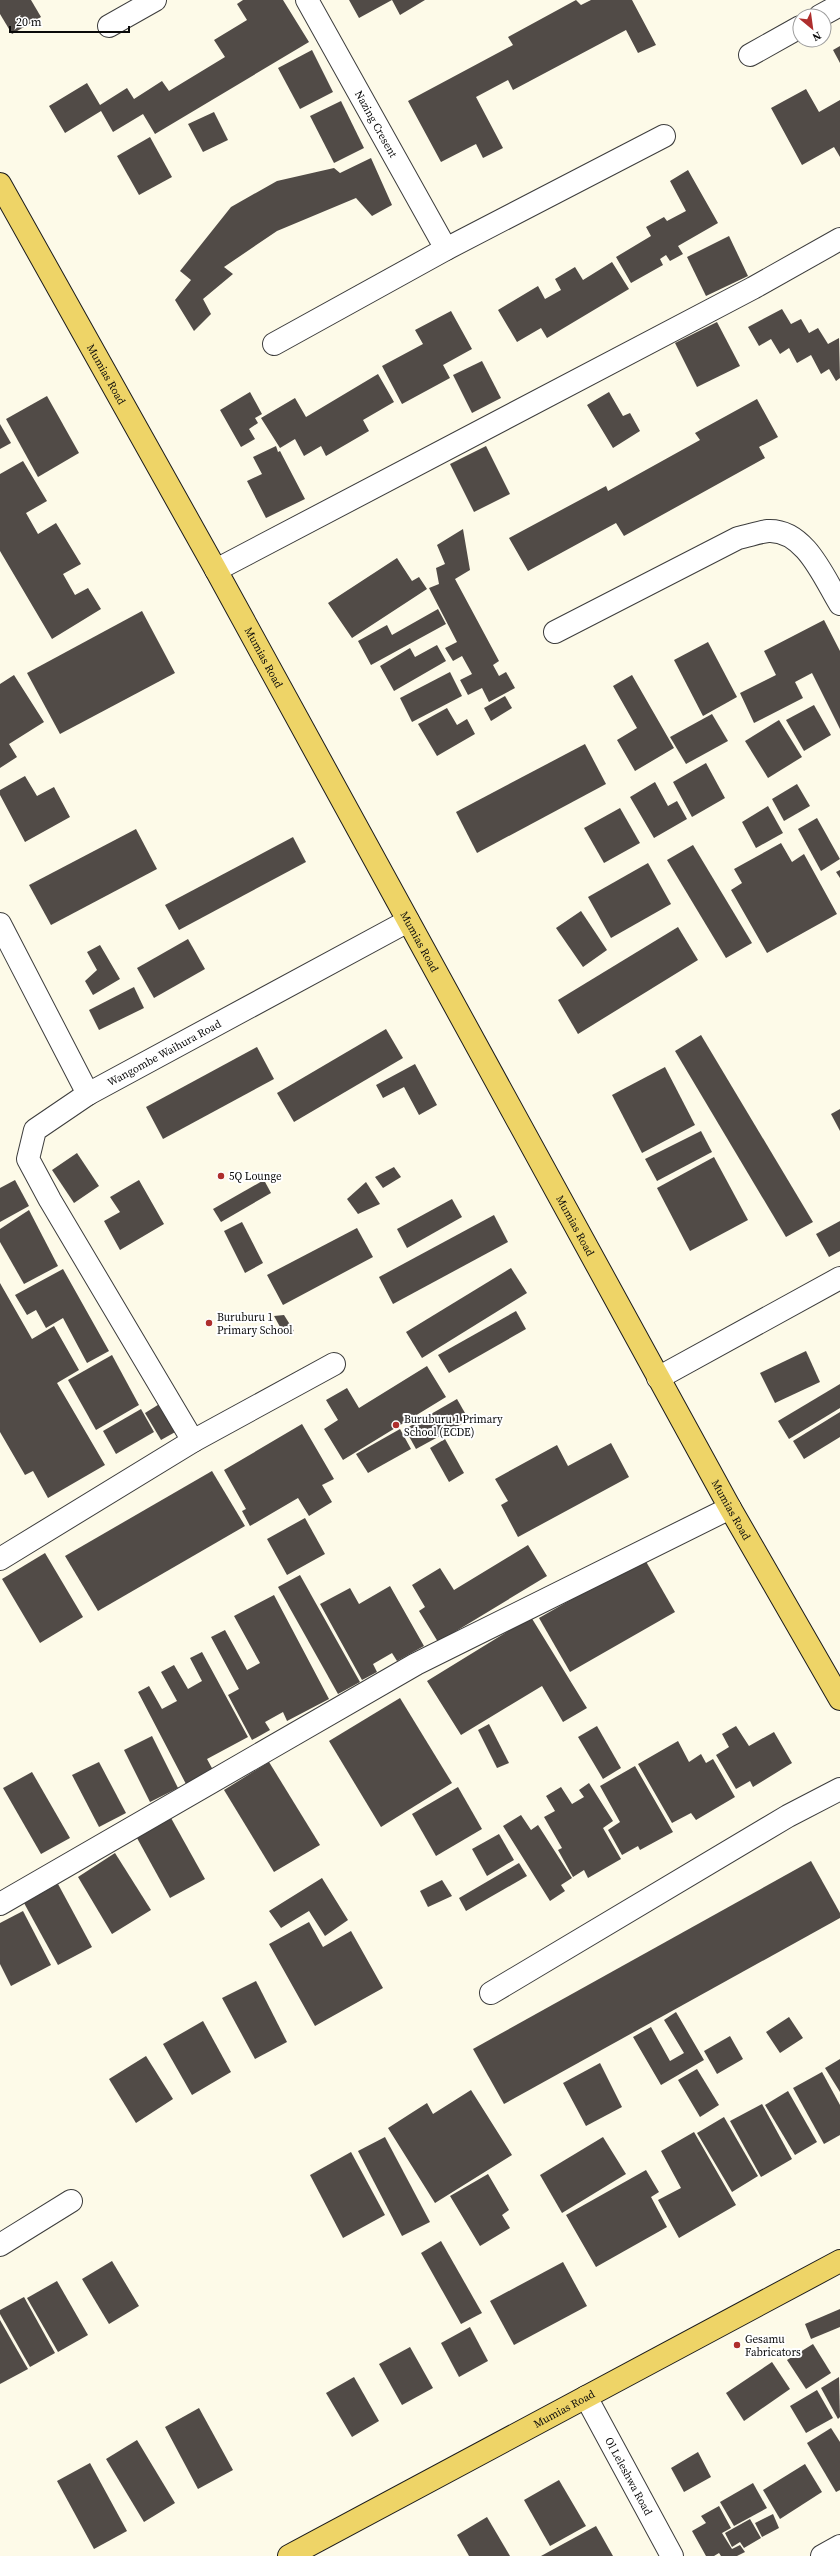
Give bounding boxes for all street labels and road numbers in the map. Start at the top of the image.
street label: Nazing Cresent [351,88,401,161]
street label: Mumias Road [83,341,129,408]
street label: Mumias Road [241,625,287,691]
street label: Mumias Road [396,909,442,976]
street label: Wangombe Waihura Road [105,1016,225,1090]
street label: Mumias Road [552,1193,598,1260]
street label: Mumias Road [708,1477,754,1544]
street label: Mumias Road [531,2386,598,2432]
street label: Ol Leleshwa Road [601,2435,656,2519]

